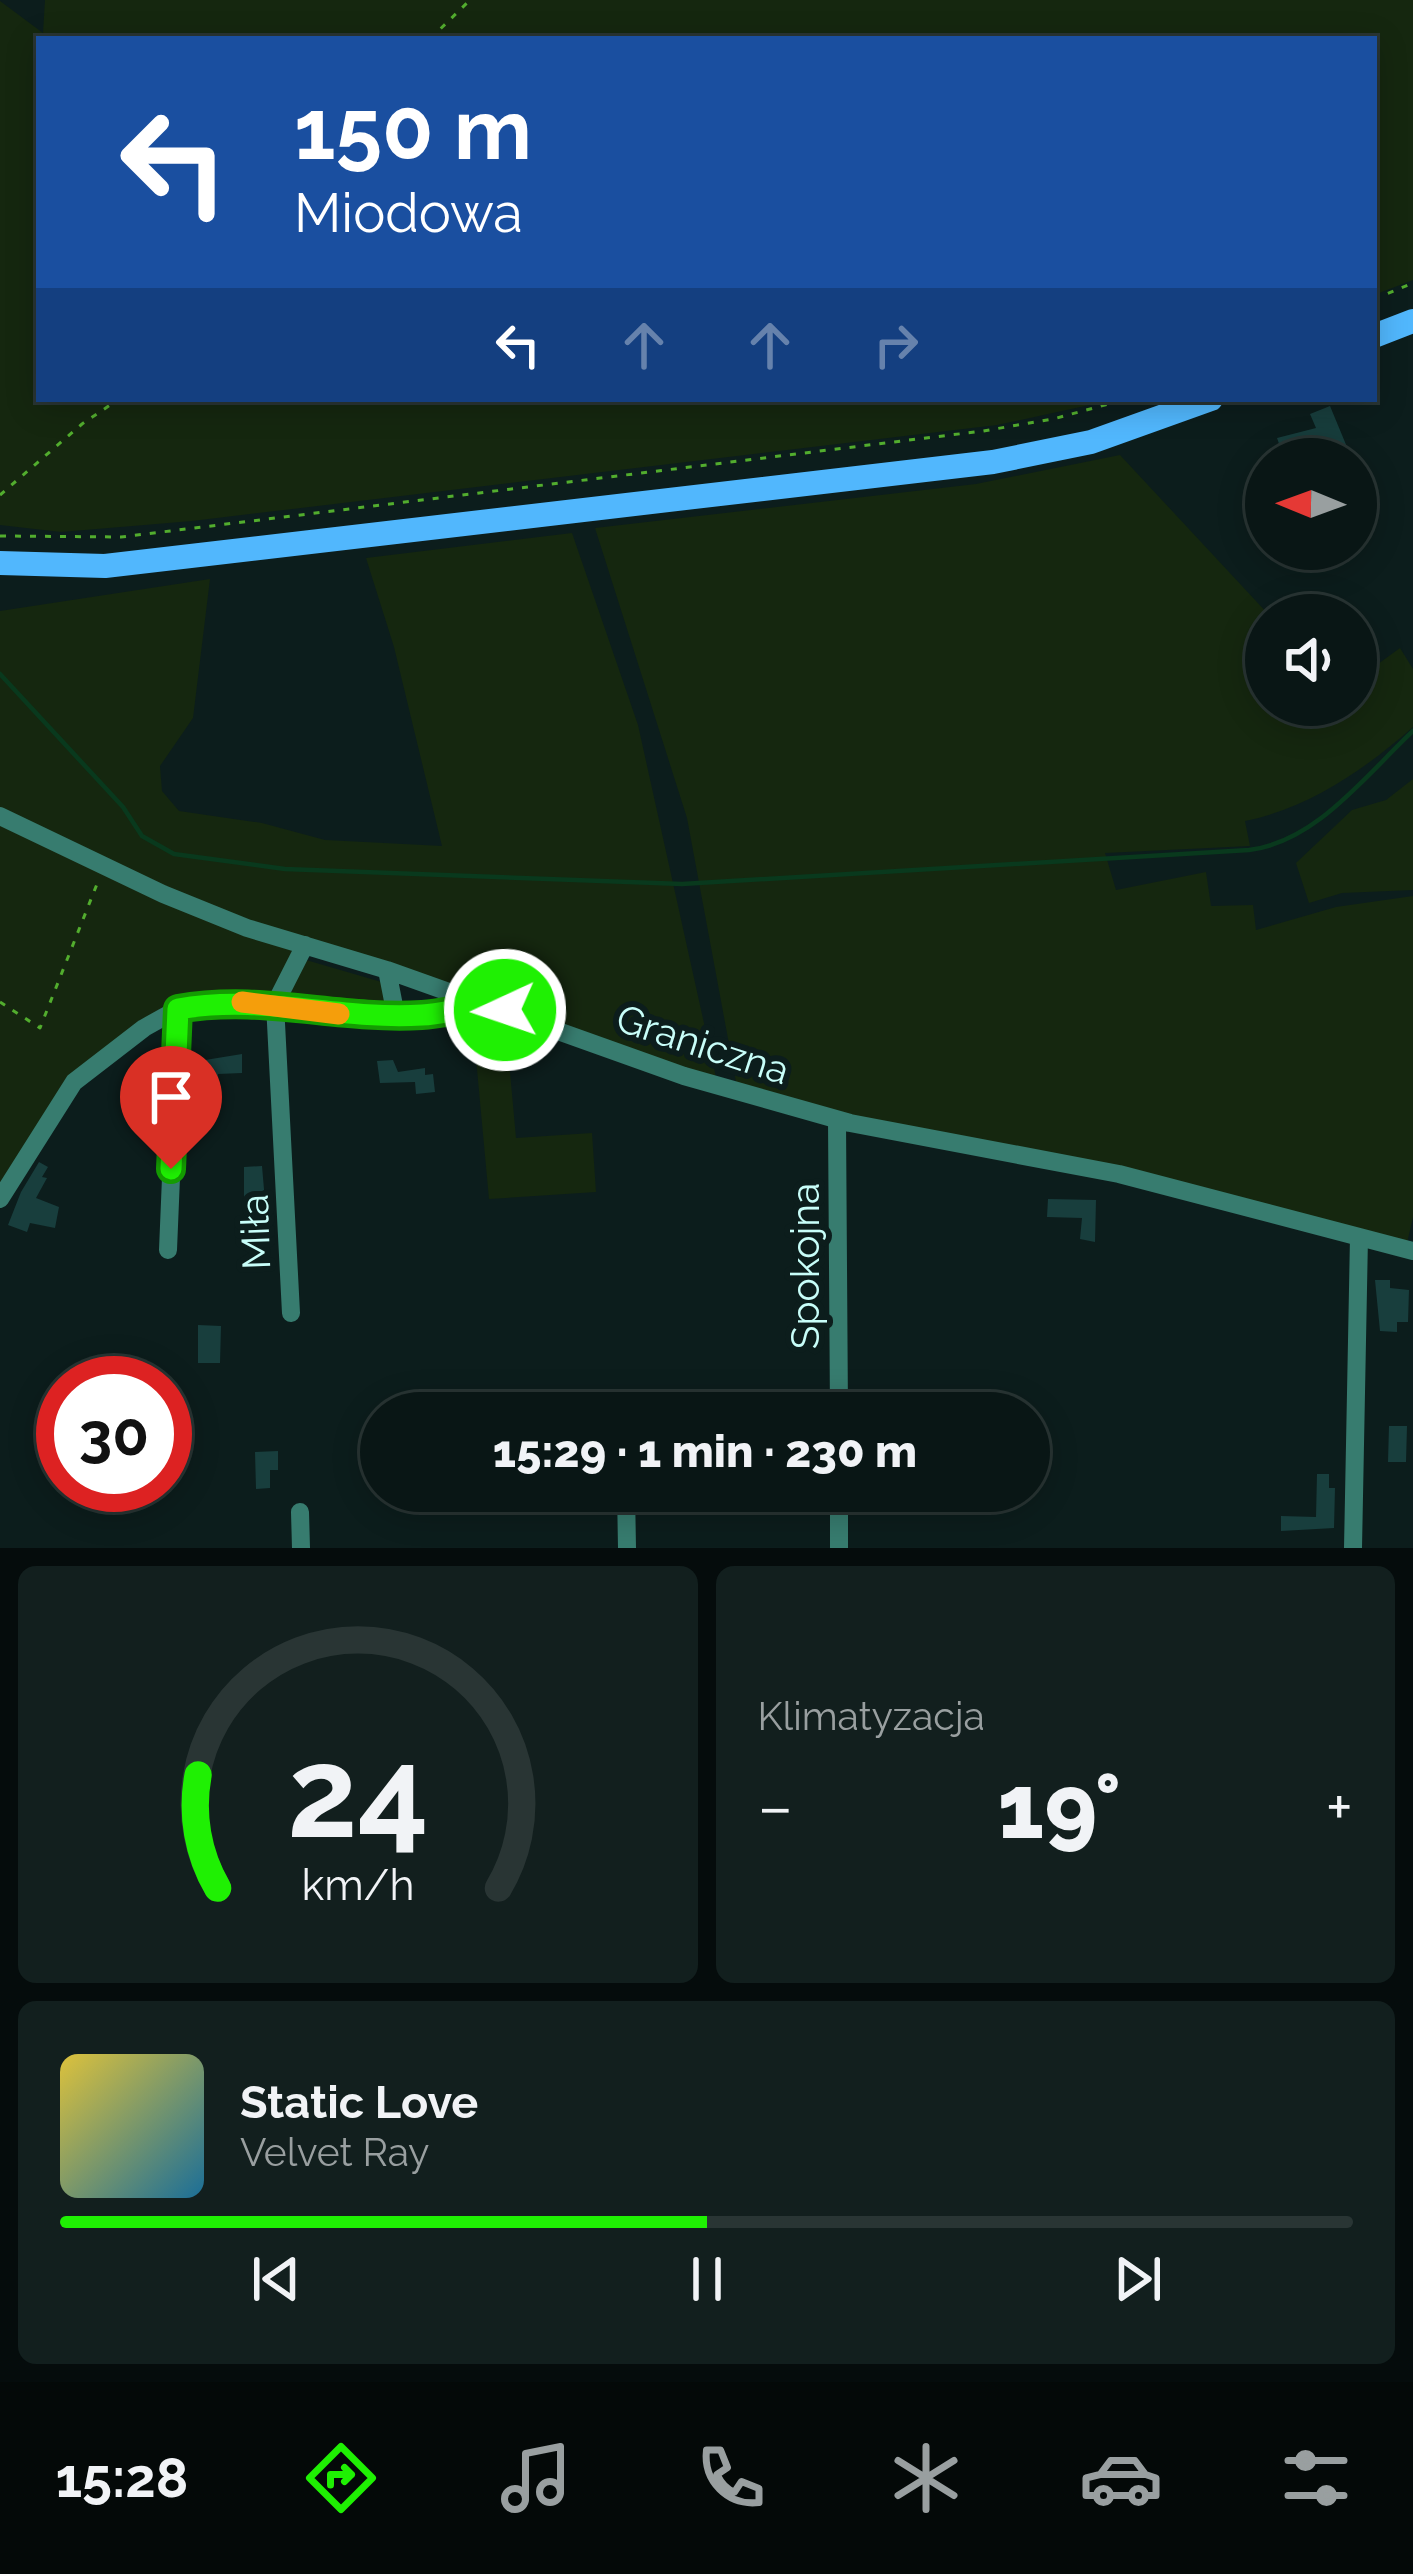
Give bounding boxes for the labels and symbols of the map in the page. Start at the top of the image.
north arrow [1245,438,1377,570]
position arrow [442,947,568,1073]
street label: Graniczna [611,995,795,1093]
pin [120,1046,222,1169]
street label: Spokojna [782,1183,828,1349]
street label: Miła [231,1194,279,1270]
speed limit sign: 30 [36,1356,192,1512]

